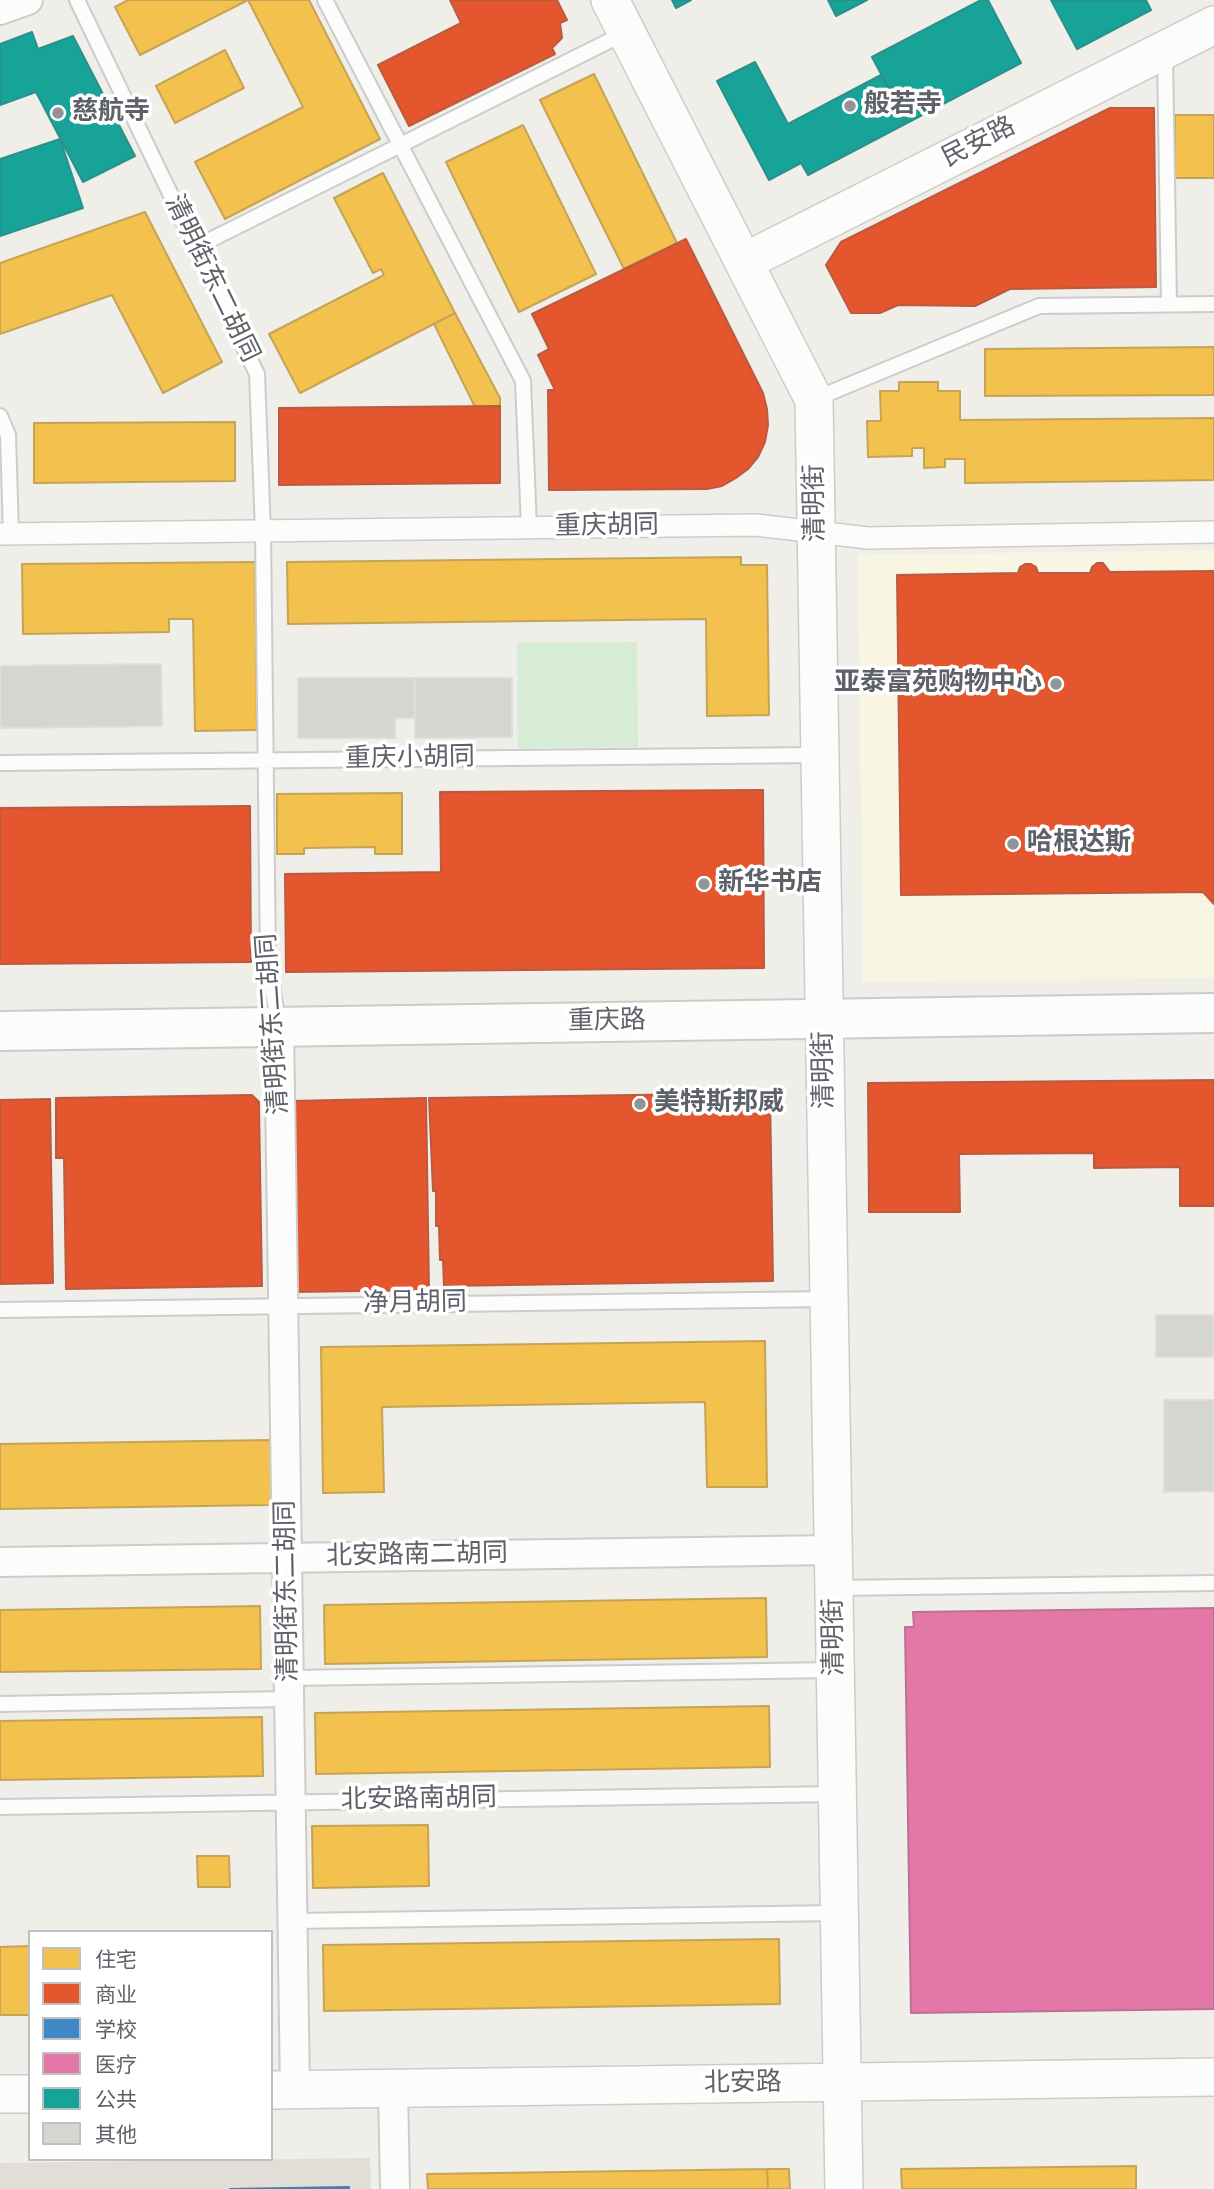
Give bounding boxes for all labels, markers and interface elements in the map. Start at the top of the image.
place label: 般若寺 [864,90,942,122]
place label: 慈航寺 [72,97,150,129]
marker: 般若寺 [842,98,858,114]
marker: 慈航寺 [50,105,66,121]
street label: 民安路 [937,111,1021,175]
street label: 清明街东二胡同 [157,190,265,368]
street label: 清明街 [800,464,832,542]
street label: 重庆胡同 [555,510,659,544]
place label: 亚泰富苑购物中心 [834,668,1042,700]
marker: 亚泰富苑购物中心 [1048,676,1064,692]
street label: 重庆小胡同 [345,742,475,776]
place label: 哈根达斯 [1027,828,1131,860]
marker: 哈根达斯 [1005,836,1021,852]
place label: 新华书店 [718,868,822,900]
marker: 新华书店 [696,876,712,892]
street label: 清明街东二胡同 [252,932,296,1116]
street label: 重庆路 [568,1006,646,1038]
street label: 清明街 [809,1031,841,1109]
place label: 美特斯邦威 [654,1088,784,1120]
marker: 美特斯邦威 [632,1096,648,1112]
street label: 净月胡同 [363,1287,467,1321]
street label: 清明街东二胡同 [271,1500,305,1682]
street label: 北安路南二胡同 [326,1539,508,1573]
street label: 清明街 [819,1598,851,1676]
street label: 北安路南胡同 [341,1783,497,1817]
legend [28,1930,273,2161]
text: 住宅 [95,1943,137,1975]
text: 商业 [95,1978,137,2010]
text: 学校 [95,2013,137,2045]
text: 医疗 [95,2048,137,2080]
street label: 北安路 [704,2068,782,2100]
text: 公共 [95,2083,137,2115]
text: 其他 [95,2118,137,2150]

